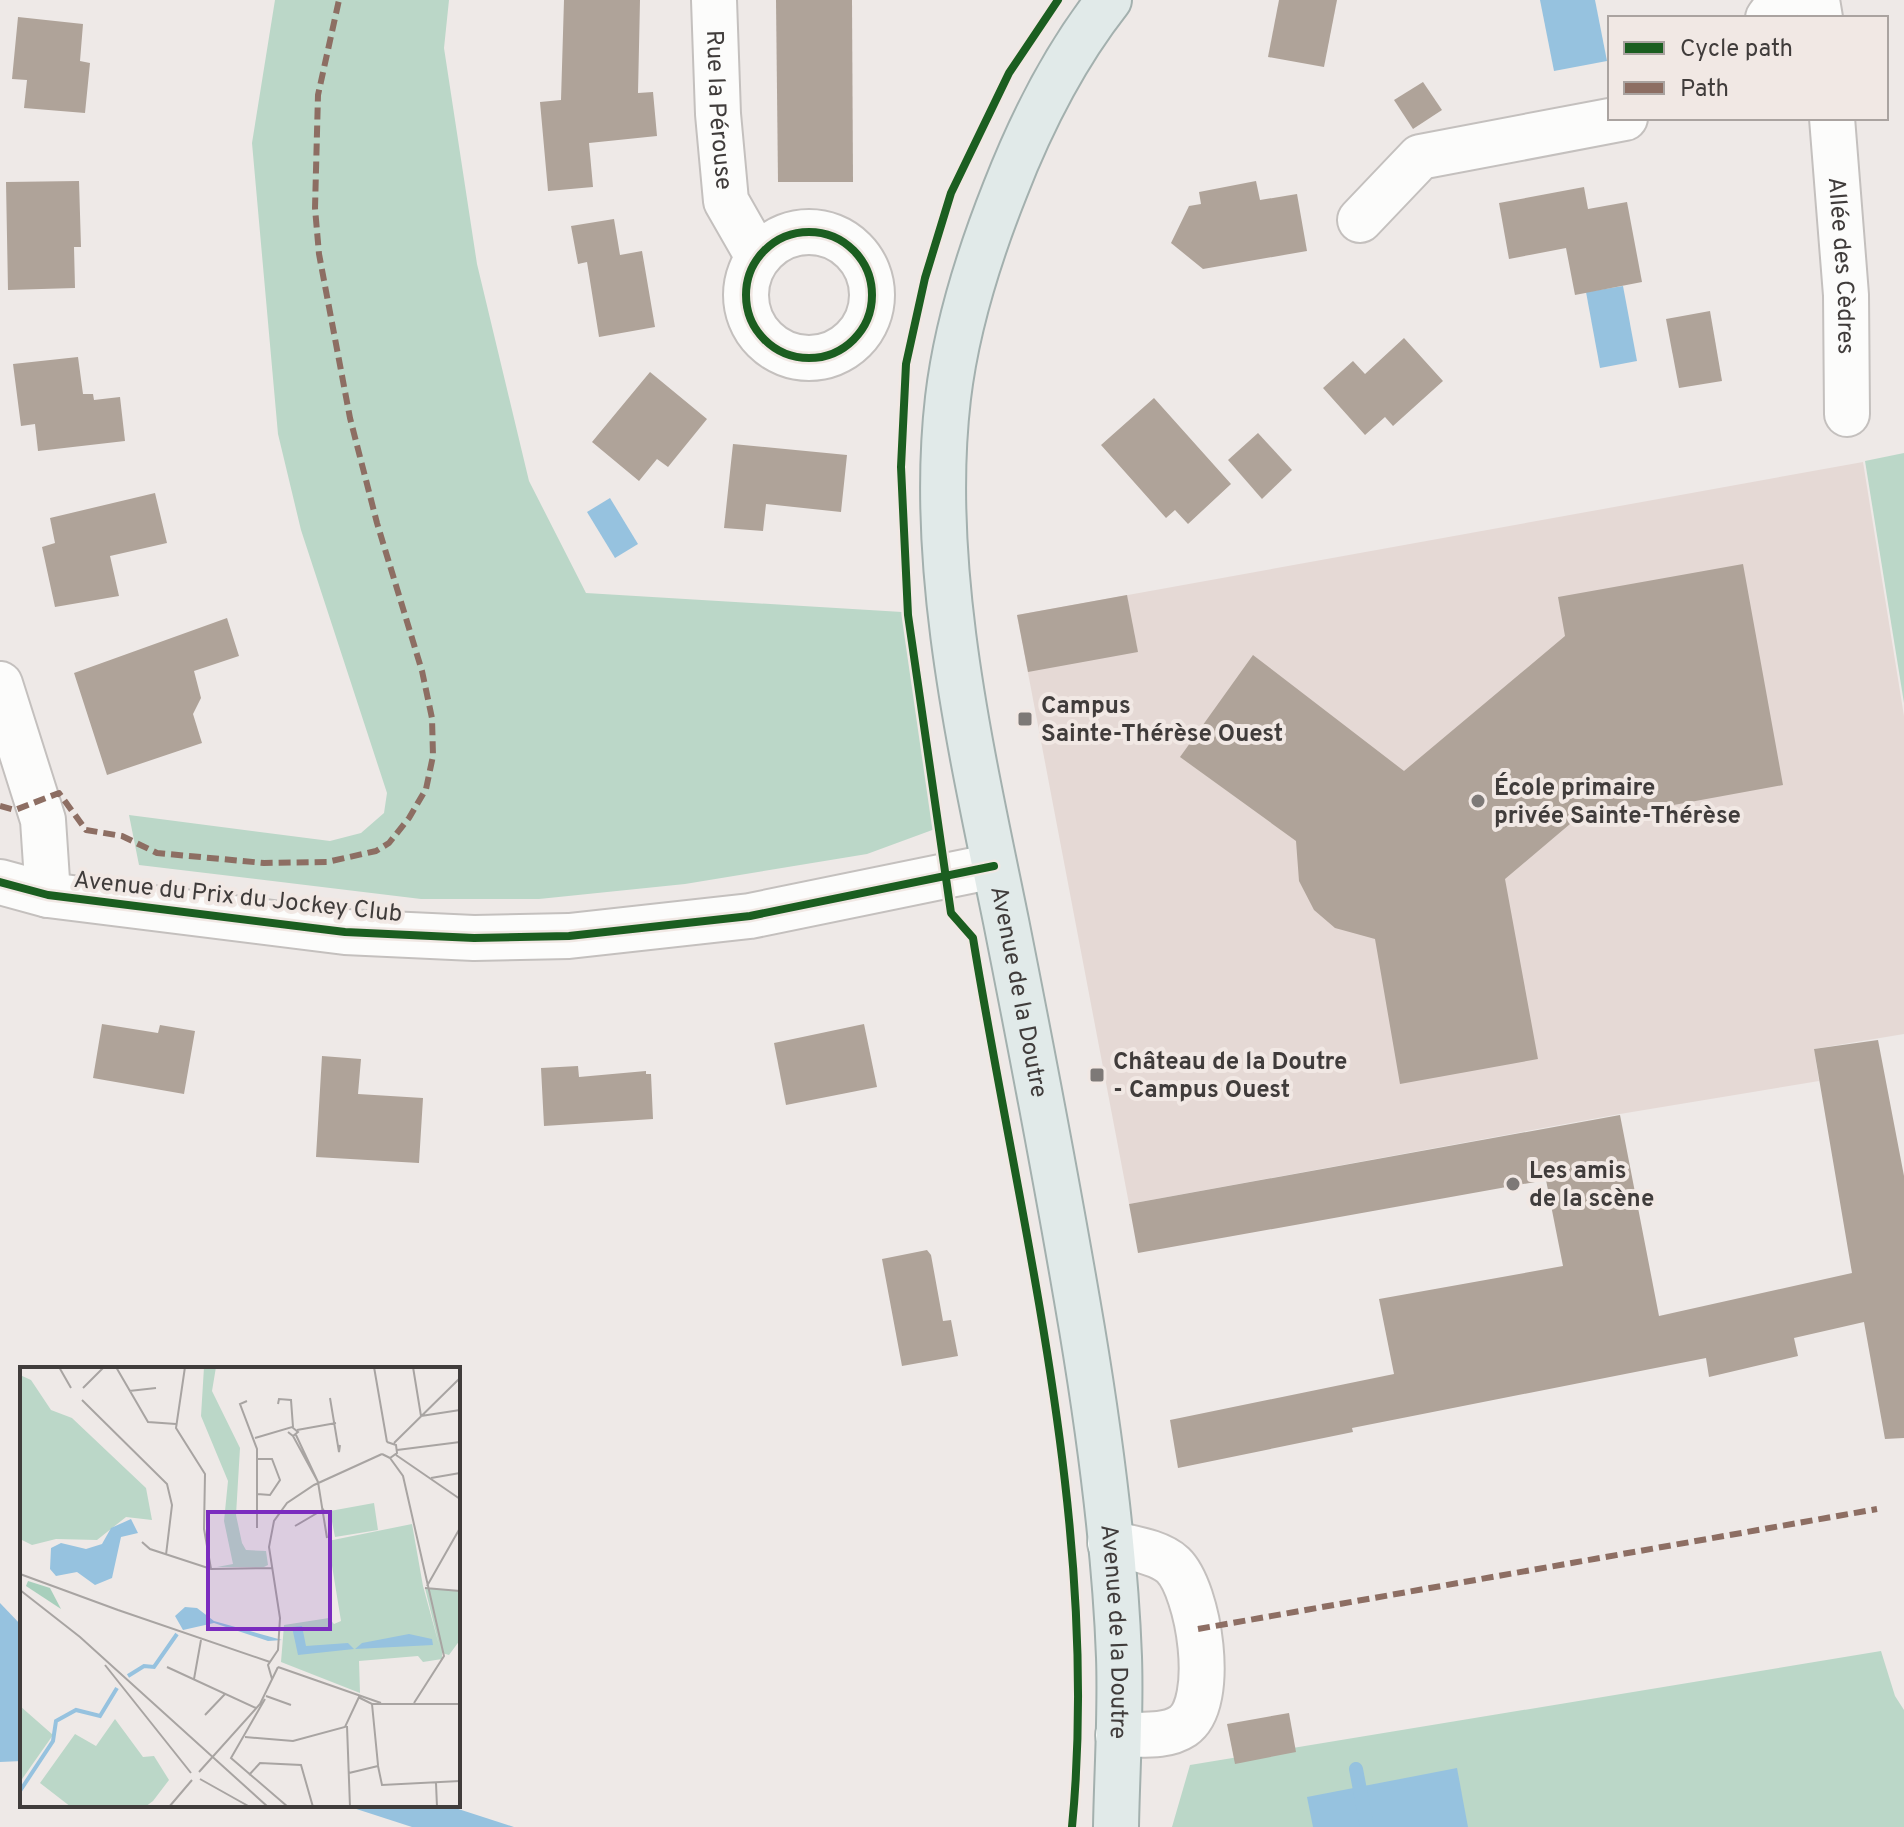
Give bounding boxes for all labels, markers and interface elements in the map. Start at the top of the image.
legend [1608,16,1888,120]
street label: Rue la Pérouse [698,30,738,191]
text: Cycle path [1680,35,1793,65]
text: Path [1680,75,1729,105]
street label: Allée des Cèdres [1820,176,1859,355]
place label: Campus Sainte-Thérèse Ouest [1041,692,1283,750]
marker: Campus Sainte-Thérèse Ouest [1016,710,1034,728]
place label: École primaire privée Sainte-Thérèse [1494,772,1741,832]
marker: École primaire privée Sainte-Thérèse [1469,792,1487,810]
street label: Avenue du Prix du Jockey Club [72,866,404,930]
street label: Avenue de la Doutre [982,883,1053,1100]
place label: Château de la Doutre - Campus Ouest [1113,1048,1347,1106]
marker: Château de la Doutre - Campus Ouest [1088,1066,1106,1084]
place label: Les amis de la scène [1529,1157,1654,1215]
marker: Les amis de la scène [1504,1175,1522,1193]
inset map [20,1367,460,1807]
street label: Avenue de la Doutre [1092,1523,1133,1740]

